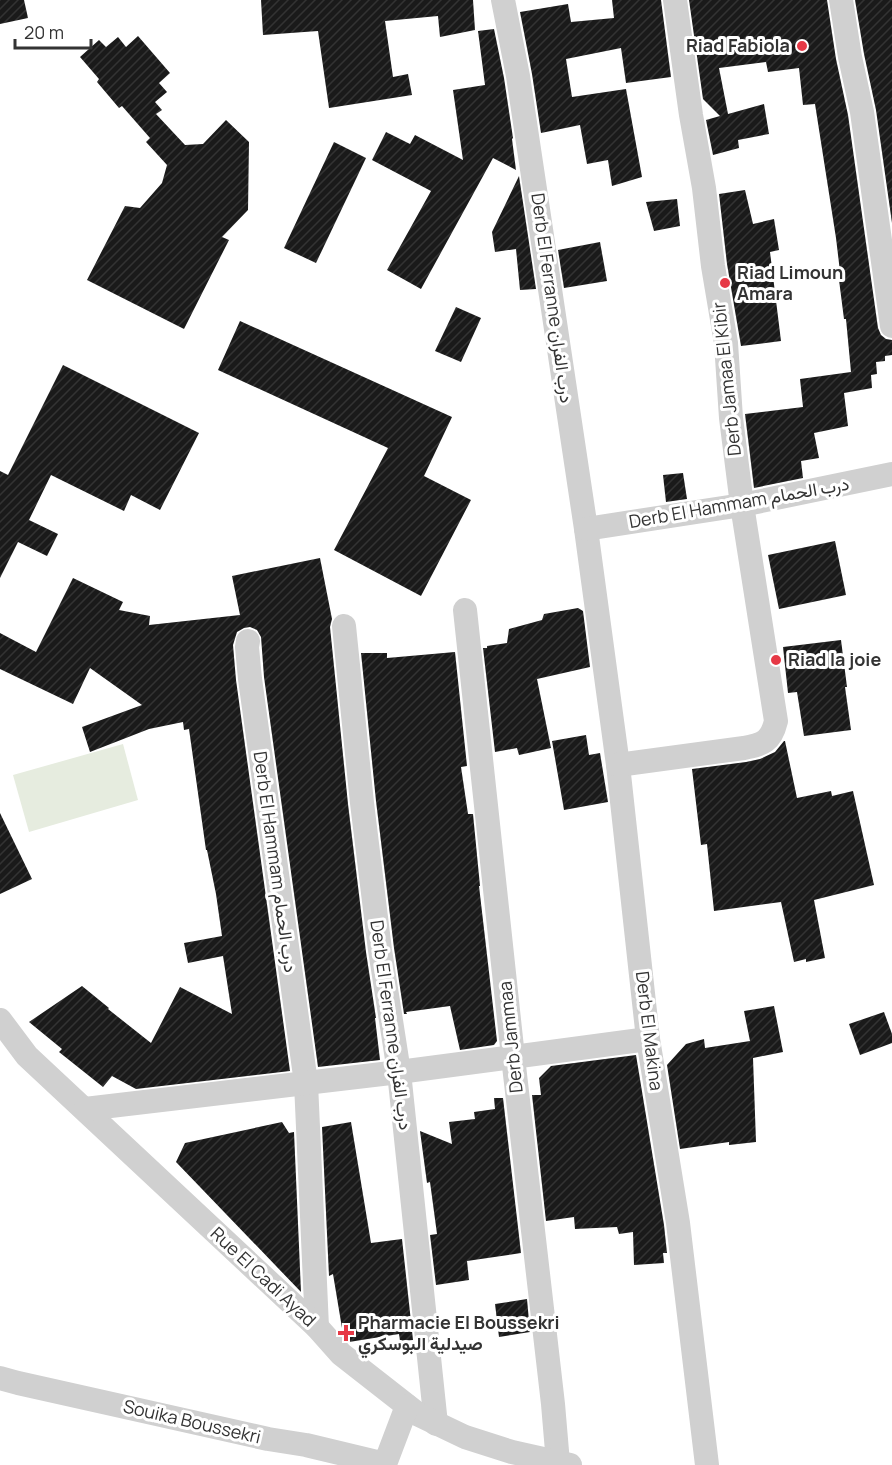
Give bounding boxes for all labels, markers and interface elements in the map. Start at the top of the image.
scale bar [15,12,92,50]
text: 20 m [24,20,64,44]
place label: Riad Fabiola [686,33,790,57]
marker: Riad Fabiola [795,39,809,53]
street label: Derb El Ferranne درب الفران [526,191,580,404]
place label: Riad Limoun Amara [737,260,843,305]
marker: Riad Limoun Amara [718,276,732,290]
street label: Derb Jamaa El Kibir [706,300,746,457]
street label: Derb El Hammam درب الحمام [627,471,851,534]
place label: Riad la joie [788,647,881,671]
marker: Riad la joie [769,653,783,667]
street label: Derb El Hammam درب الحمام [248,750,303,974]
street label: Derb El Ferranne درب الفران [365,918,419,1131]
street label: Derb El Makina [631,970,669,1092]
street label: Derb Jammaa [492,980,528,1094]
street label: Rue El Cadi Ayad [206,1221,322,1331]
place label: Pharmacie El Boussekri صيدلية البوسكري [358,1310,560,1359]
marker: Pharmacie El Boussekri صيدلية البوسكري [339,1326,353,1340]
street label: Souika Boussekri [121,1394,263,1449]

